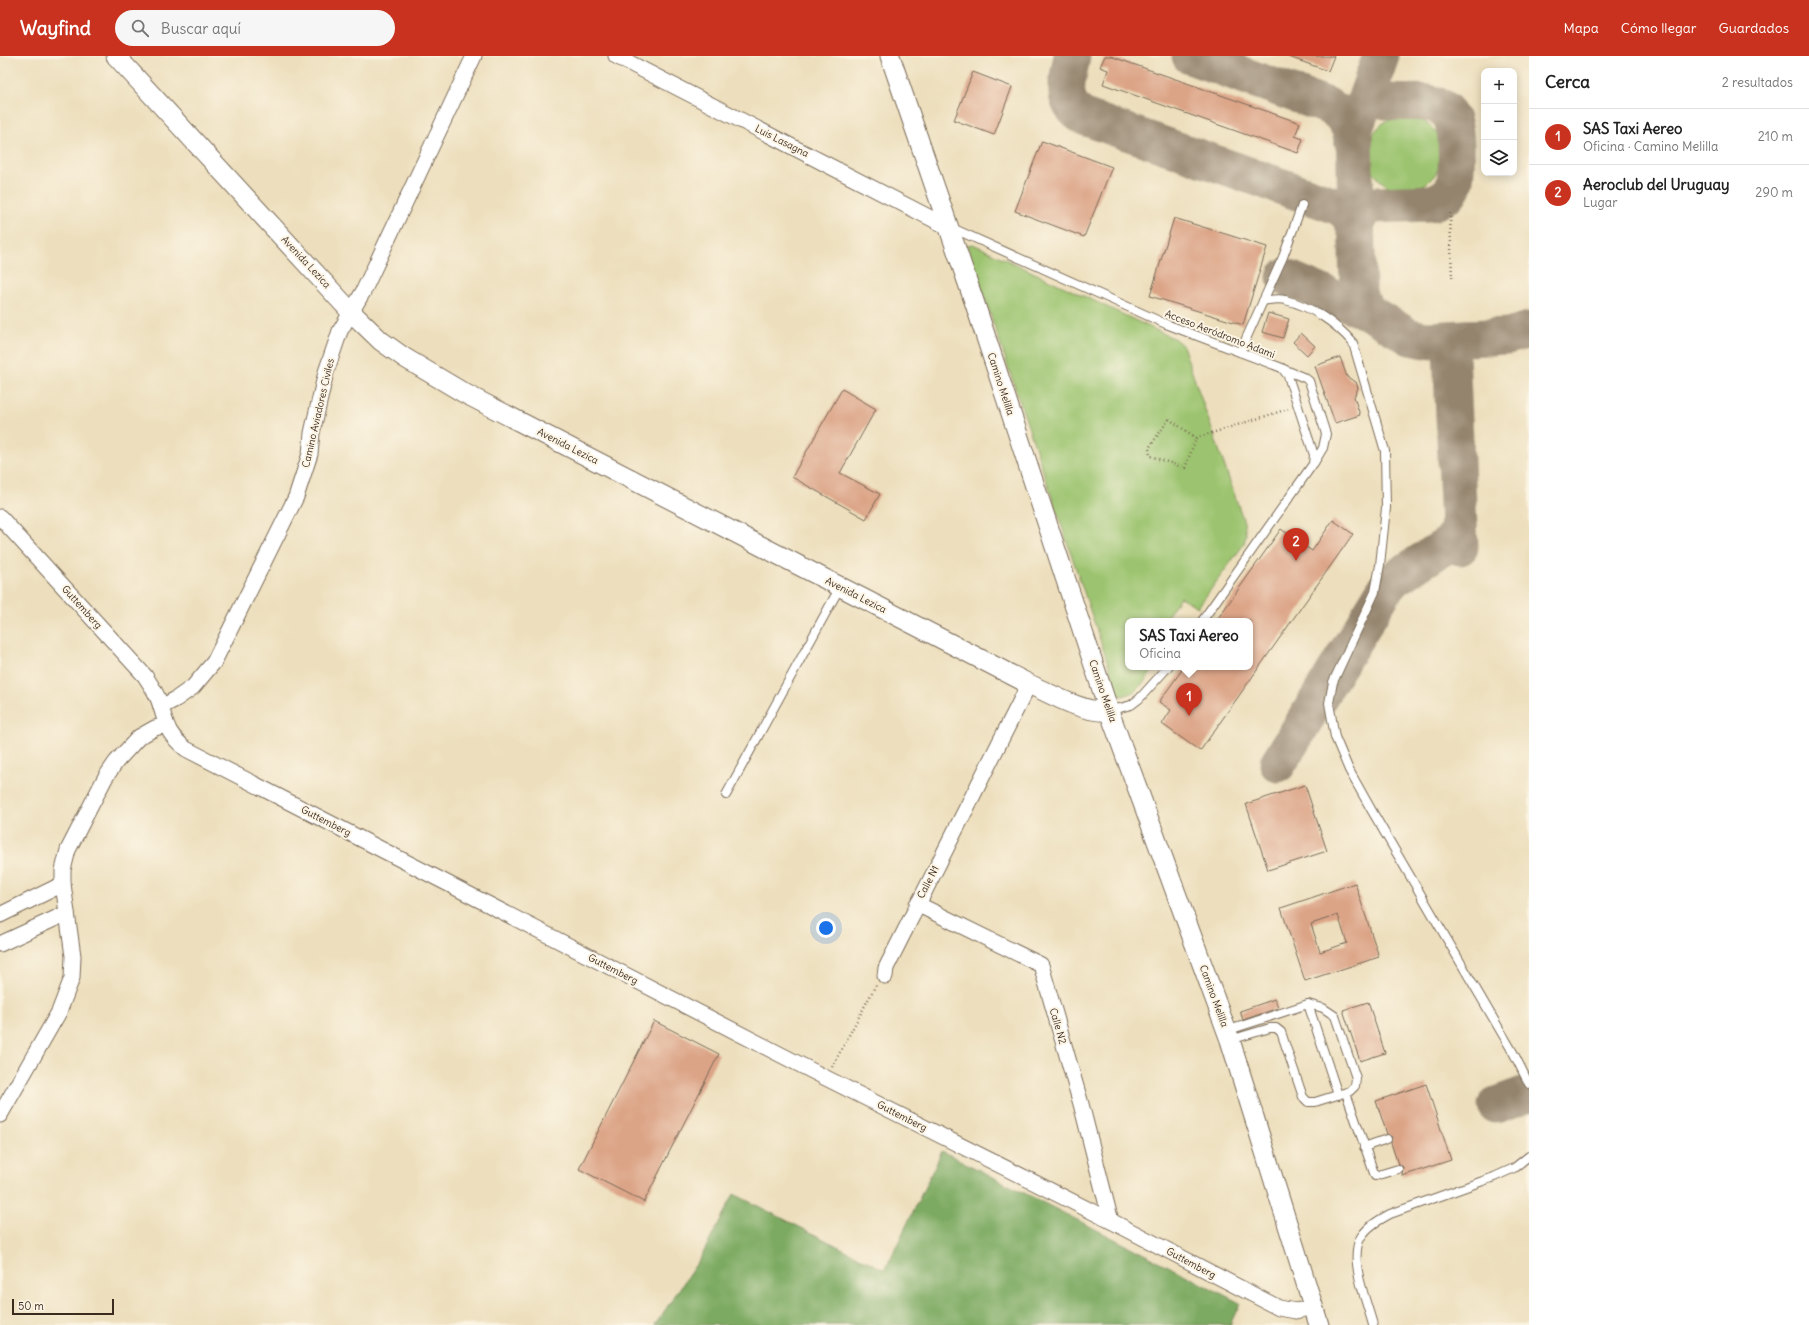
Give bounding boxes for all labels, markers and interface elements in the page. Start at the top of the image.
search box [115,10,395,46]
text: Wayfind [20,16,91,40]
icon: search [129,17,151,39]
text: Buscar aquí [161,19,241,38]
text: Mapa [1564,19,1599,37]
text: Cómo llegar [1621,19,1697,37]
text: Guardados [1719,19,1789,37]
map controls [1481,68,1517,176]
button: + [1481,68,1517,104]
text: Cerca [1545,71,1590,93]
text: 2 resultados [1722,74,1793,91]
button: − [1481,104,1517,140]
text: SAS Taxi Aereo [1583,119,1683,138]
street label: Luis Lasagna [753,122,811,160]
text: 1 [1555,128,1561,145]
text: 210 m [1758,128,1793,145]
text: Oficina · Camino Melilla [1583,138,1718,155]
button: layers [1481,140,1517,176]
text: Aeroclub del Uruguay [1583,175,1730,194]
text: 2 [1554,184,1562,201]
text: 290 m [1755,184,1793,201]
text: Lugar [1583,194,1617,211]
street label: Avenida Lezica [278,233,334,291]
street label: Acceso Aeródromo Adami [1163,307,1277,361]
street label: Camino Melilla [985,351,1017,417]
street label: Camino Aviadores Civiles [299,357,337,469]
street label: Avenida Lezica [535,425,601,467]
pin: 2 [1283,528,1309,561]
street label: Avenida Lezica [823,574,889,616]
street label: Guttemberg [59,582,105,632]
popup [1125,618,1253,670]
text: SAS Taxi Aereo [1139,626,1239,645]
text: Oficina [1139,645,1181,662]
street label: Camino Melilla [1086,658,1120,724]
pin: 1 [1176,683,1202,716]
street label: Guttemberg [299,803,353,839]
street label: Calle N1 [914,863,942,901]
your location [816,918,836,938]
street label: Guttemberg [586,951,640,987]
street label: Camino Melilla [1197,963,1231,1029]
street label: Calle N2 [1047,1006,1069,1046]
street label: Guttemberg [875,1098,929,1134]
street label: Guttemberg [1164,1245,1218,1281]
scale bar [12,1297,114,1316]
text: 50 m [18,1299,44,1313]

